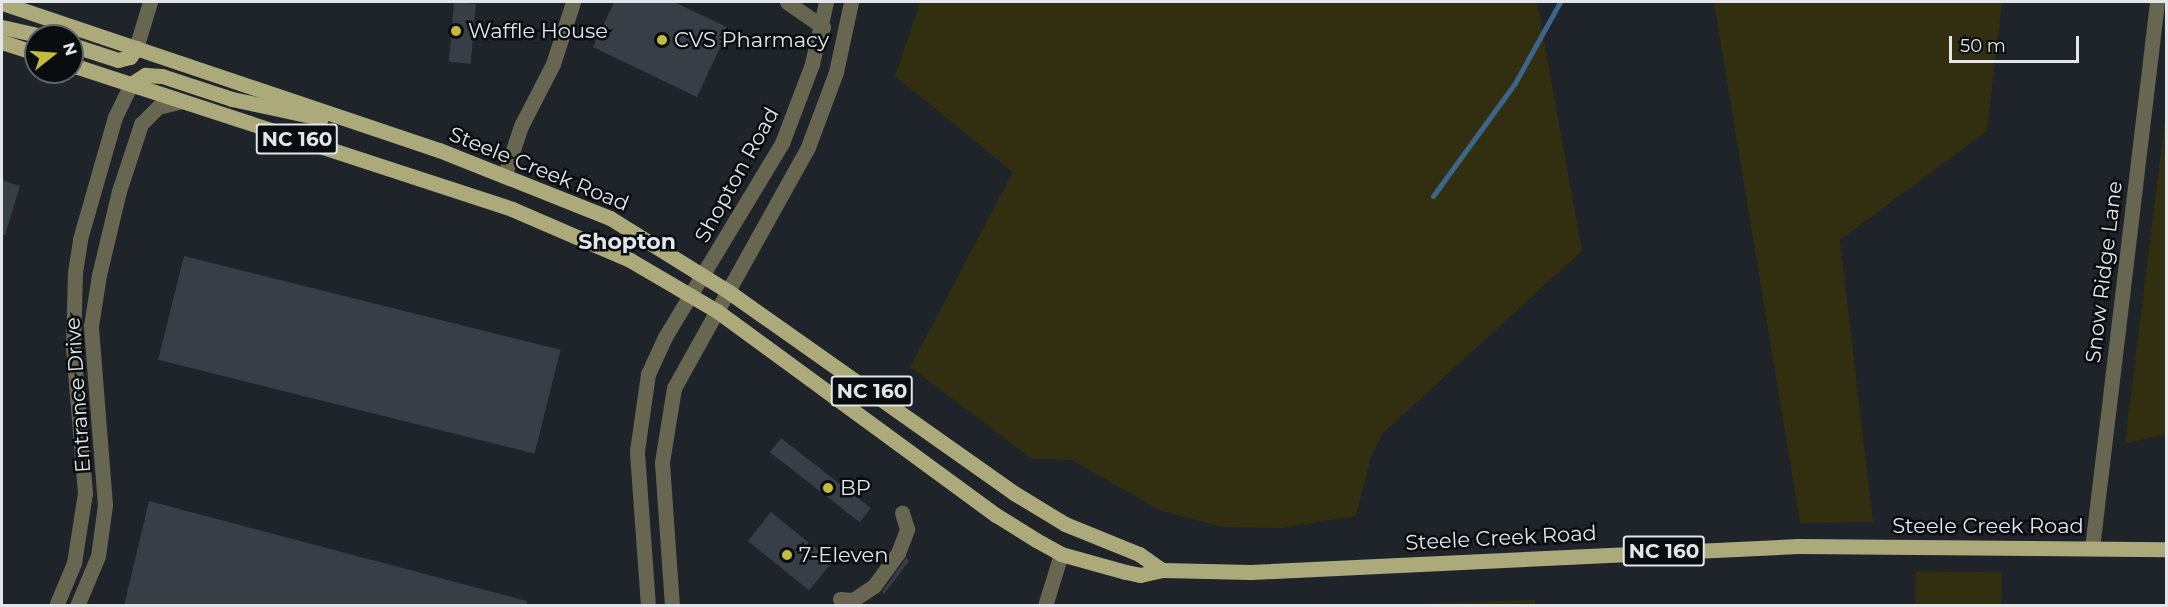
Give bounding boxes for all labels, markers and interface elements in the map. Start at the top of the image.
place label: Waffle House [468,18,608,44]
north arrow [24,24,84,84]
marker: Waffle House [449,24,463,38]
scale bar [1952,24,2082,62]
place label: CVS Pharmacy [674,27,829,53]
marker: CVS Pharmacy [655,33,669,47]
text: 50 m [1960,35,2006,57]
text: N [59,40,81,58]
street label: Shopton Road [690,103,784,247]
street label: Steele Creek Road [445,121,633,217]
road number: NC 160 [255,122,339,156]
street label: Snow Ridge Lane [2080,180,2128,364]
district label: Shopton [578,229,676,255]
street label: Entrance Drive [60,316,96,474]
road number: NC 160 [830,374,914,408]
place label: BP [840,475,871,501]
marker: BP [821,481,835,495]
street label: Steele Creek Road [1892,513,2084,539]
street label: Steele Creek Road [1405,520,1597,556]
road number: NC 160 [1622,534,1706,568]
place label: 7-Eleven [799,542,888,568]
marker: 7-Eleven [780,548,794,562]

